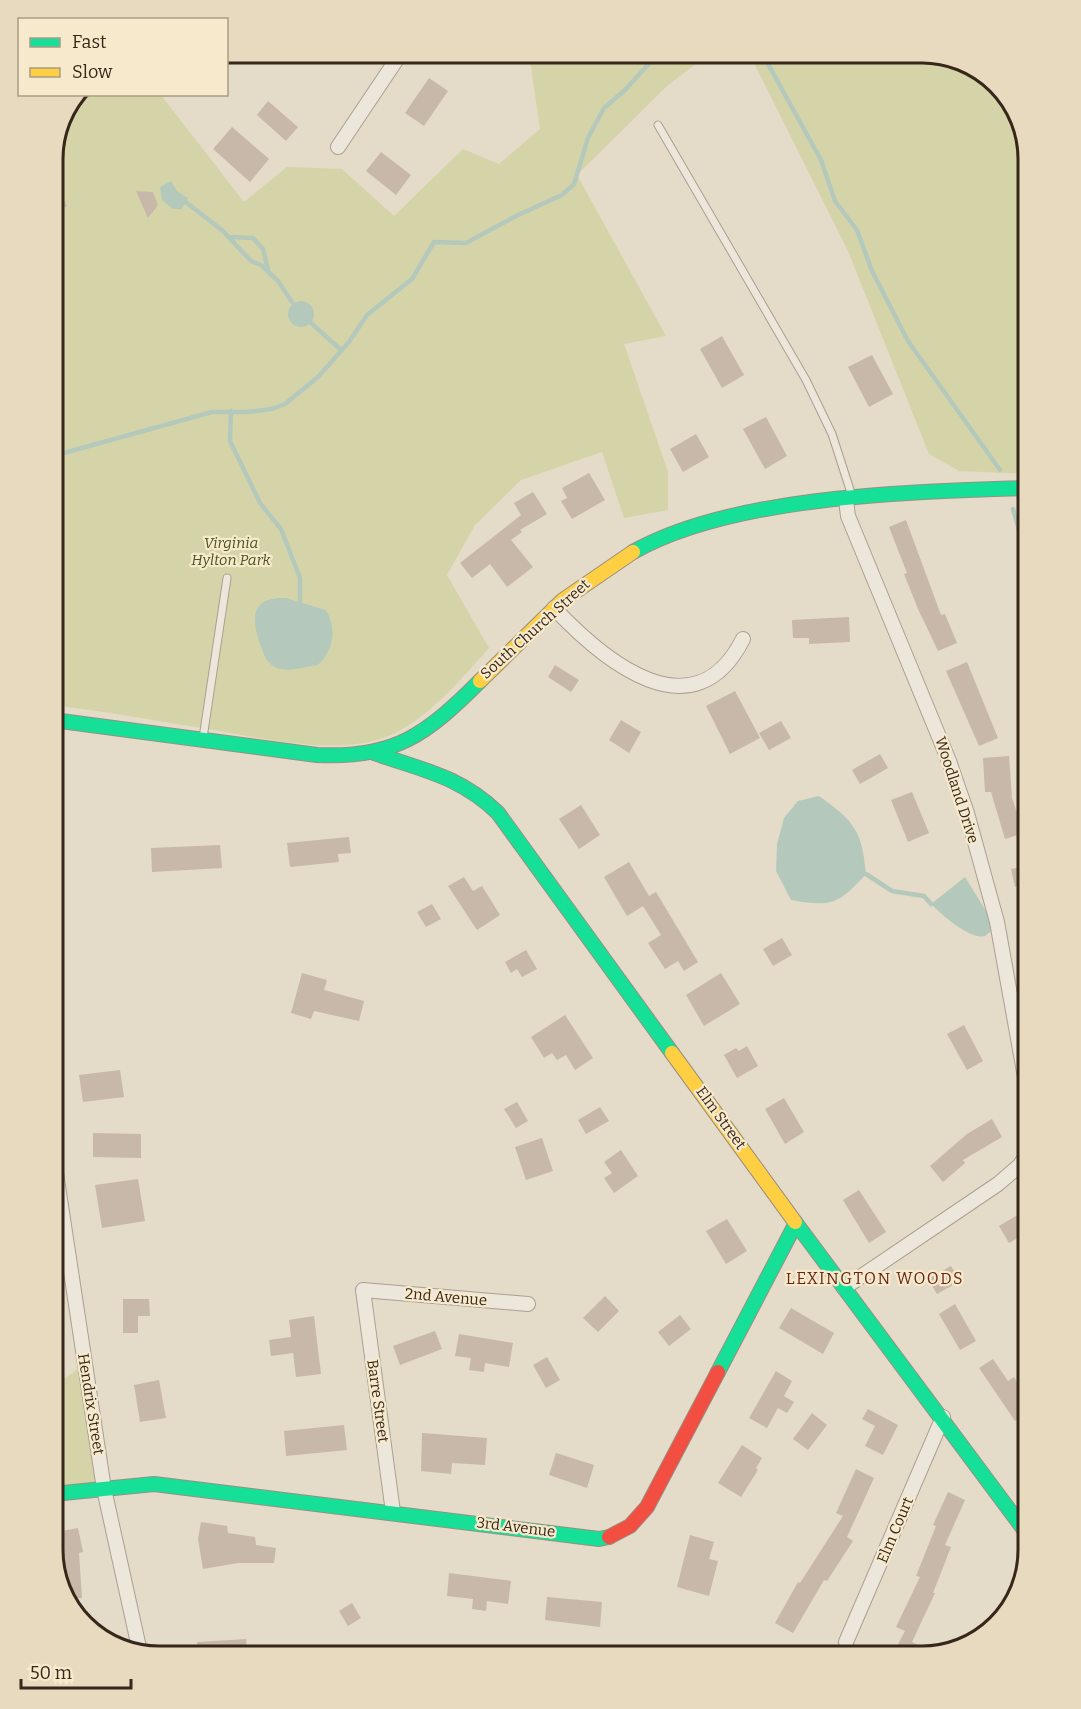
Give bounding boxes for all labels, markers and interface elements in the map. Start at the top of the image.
legend [18,18,228,96]
text: Fast [72,31,107,53]
text: Slow [72,61,113,83]
park label: Virginia Hylton Park [191,534,272,569]
street label: South Church Street [477,575,594,683]
street label: Woodland Drive [931,734,983,846]
street label: Elm Street [692,1083,750,1153]
district label: LEXINGTON WOODS [786,1269,964,1288]
street label: 2nd Avenue [404,1284,488,1310]
street label: Hendrix Street [74,1352,108,1457]
street label: Barre Street [363,1358,393,1444]
street label: Elm Court [873,1494,917,1566]
street label: 3rd Avenue [476,1513,556,1541]
scale bar [21,1652,130,1690]
text: 50 m [30,1662,72,1684]

